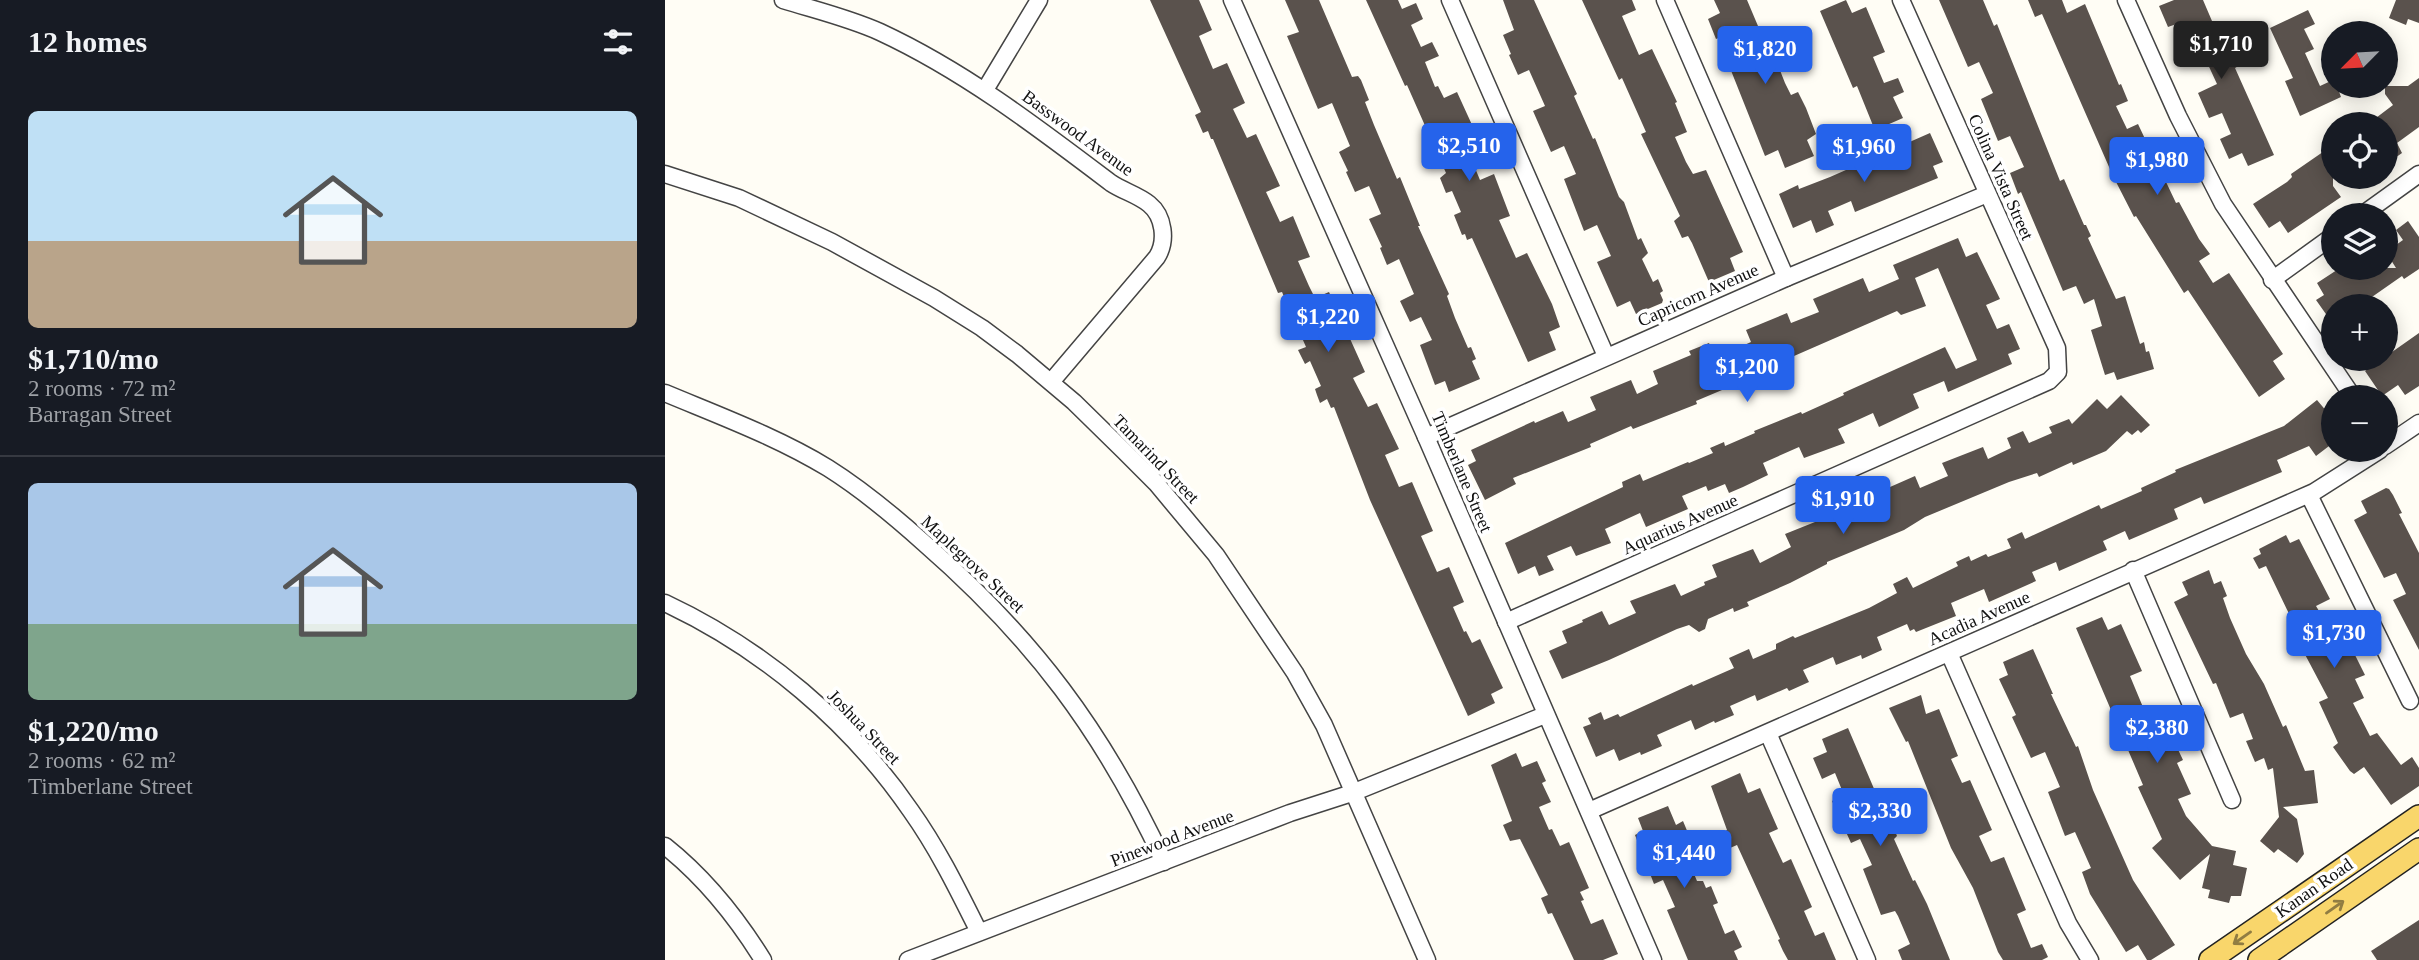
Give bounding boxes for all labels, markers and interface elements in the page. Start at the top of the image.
north arrow [2321,21,2397,98]
map controls [2321,21,2398,462]
pin: $1,710 [2164,22,2278,81]
icon: filters [599,23,637,61]
text: 12 homes [28,25,147,58]
pin: $1,820 [1708,27,1822,86]
text: $1,710 [2189,31,2253,56]
text: $1,820 [1733,36,1797,61]
street label: Basswood Avenue [1019,86,1137,180]
street label: Colina Vista Street [1964,111,2038,243]
button: locate [2321,112,2398,189]
pin: $2,510 [1412,124,1526,183]
pin: $1,960 [1807,124,1921,184]
text: $2,510 [1437,133,1501,158]
text: $1,960 [1832,134,1896,159]
pin: $1,980 [2100,138,2214,197]
text: $1,980 [2125,147,2189,172]
icon: home [270,157,396,283]
button: layers [2321,203,2398,280]
street label: Capricorn Avenue [1634,259,1762,331]
pin: $1,220 [1271,294,1385,354]
button: + [2321,294,2398,371]
text: $1,220 [1296,304,1360,329]
text: $1,710/mo [28,342,159,375]
pin: $1,200 [1690,344,1804,404]
text: $1,200 [1715,354,1779,379]
text: 2 rooms · 72 m² [28,376,175,401]
button: − [2321,385,2398,462]
text: Barragan Street [28,402,172,427]
street label: Timberlane Street [1428,409,1496,535]
street label: Tamarind Street [1109,411,1203,507]
pin: $1,910 [1786,476,1900,536]
text: $1,910 [1811,486,1875,511]
street label: Aquarius Avenue [1619,490,1741,558]
street label: Maplegrove Street [917,511,1029,617]
icon: home [270,529,396,655]
street label: Acadia Avenue [1925,587,2033,649]
pin: $1,730 [2277,610,2391,670]
text: $1,730 [2302,620,2366,645]
street label: Joshua Street [824,686,904,768]
pin: $2,380 [2100,706,2214,765]
text: $1,220/mo [28,714,159,747]
text: $2,380 [2125,715,2189,740]
text: 2 rooms · 62 m² [28,748,175,773]
text: Timberlane Street [28,774,193,799]
pin: $2,330 [1823,788,1937,848]
text: $2,330 [1848,798,1912,823]
street label: Pinewood Avenue [1108,805,1236,871]
pin: $1,440 [1627,830,1741,890]
text: $1,440 [1652,840,1716,865]
street label: Kanan Road [2272,854,2356,922]
one-way arrow [2325,900,2344,914]
one-way arrow [2233,931,2252,945]

